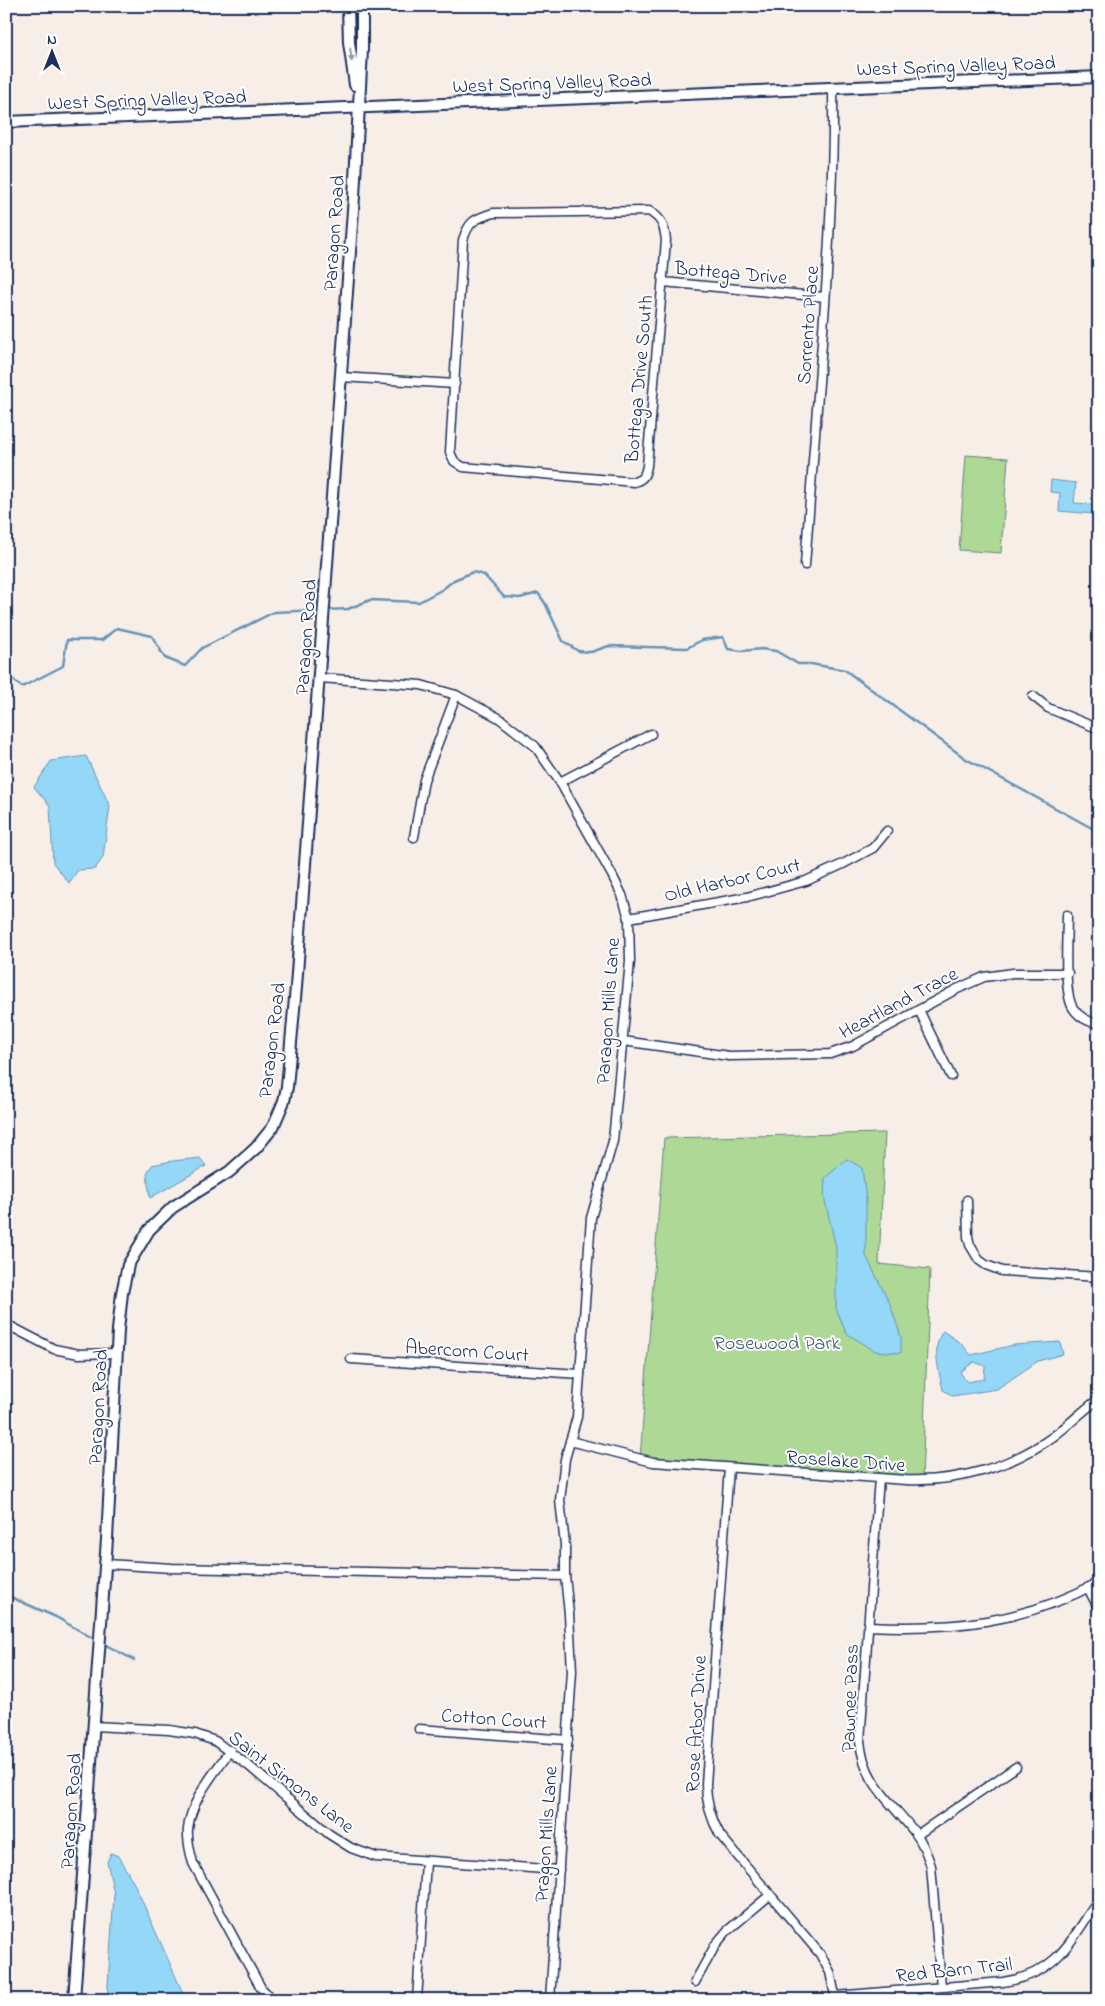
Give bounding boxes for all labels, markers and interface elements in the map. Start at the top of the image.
north arrow [28,28,78,78]
text: N [47,30,57,51]
one-way arrow [347,47,355,63]
street label: West Spring Valley Road [856,50,1056,86]
street label: West Spring Valley Road [452,67,652,103]
street label: West Spring Valley Road [47,84,247,120]
street label: Paragon Road [317,174,355,292]
street label: Bottega Drive [672,255,788,295]
street label: Sorrento Place [791,265,828,386]
street label: Bottega Drive South [619,294,663,466]
street label: Paragon Road [289,578,327,696]
street label: Old Harbor Court [661,852,804,911]
street label: Paragon Mills Lane [590,937,630,1086]
street label: Heartland Trace [835,961,964,1048]
street label: Paragon Road [252,981,296,1100]
park label: Rosewood Park [714,1330,841,1359]
street label: Abercorn Court [404,1334,530,1371]
street label: Paragon Road [82,1348,118,1466]
street label: Roselake Drive [785,1444,906,1481]
street label: Pawnee Pass [835,1643,868,1753]
street label: Rose Arbor Drive [679,1654,716,1794]
street label: Cotton Court [440,1702,548,1739]
street label: Saint Simons Lane [221,1724,360,1842]
street label: Paragon Road [54,1752,92,1870]
street label: Pragon Mills Lane [528,1765,568,1903]
street label: Red Barn Trail [895,1951,1014,1992]

